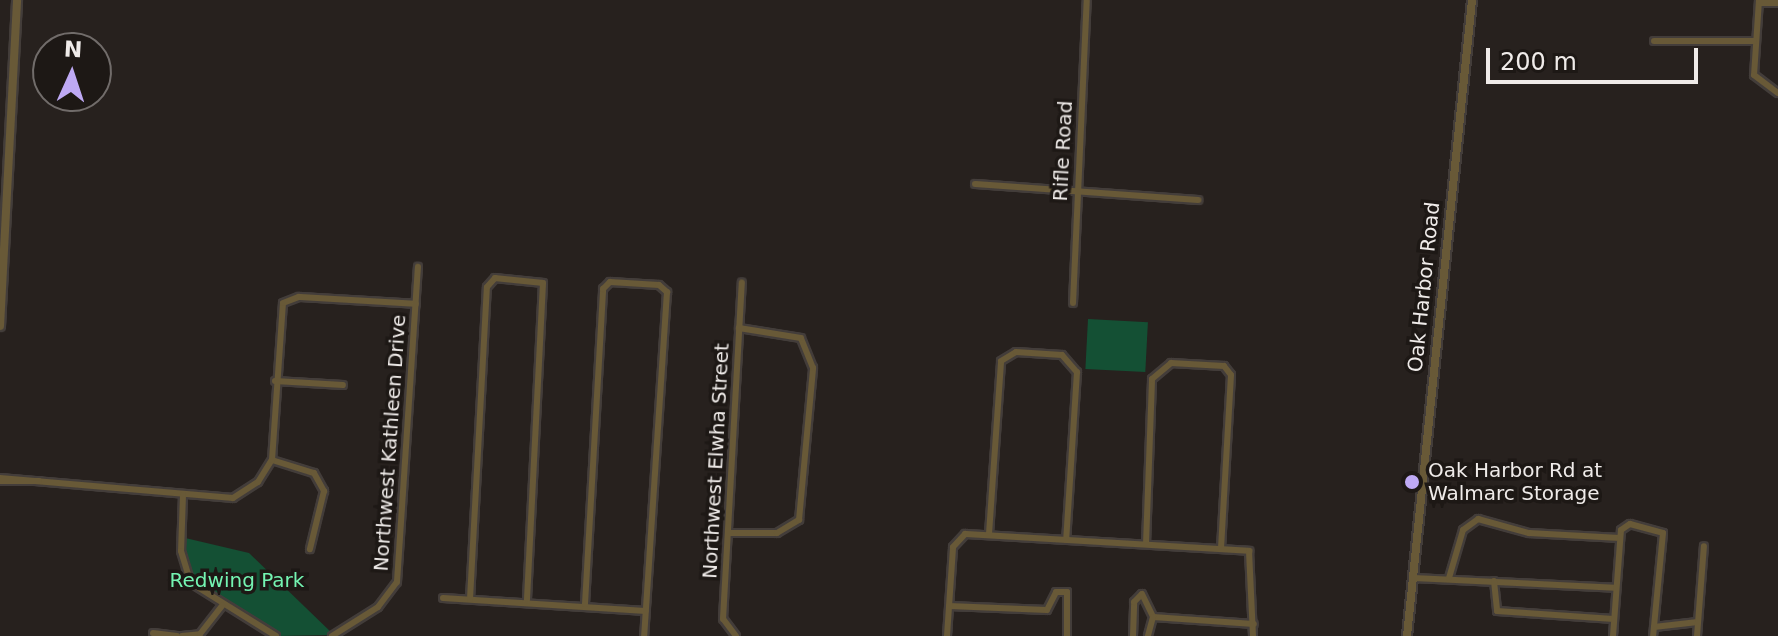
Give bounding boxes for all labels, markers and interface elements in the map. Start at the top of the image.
north arrow [32,32,112,112]
scale bar [1490,32,1702,82]
text: N [63,37,83,62]
text: 200 m [1500,48,1577,76]
street label: Rifle Road [1048,100,1078,202]
street label: Oak Harbor Road [1403,201,1445,373]
street label: Northwest Kathleen Drive [369,314,411,572]
street label: Northwest Elwha Street [698,343,734,579]
place label: Oak Harbor Rd at Walmarc Storage [1428,458,1602,505]
marker: Oak Harbor Rd at Walmarc Storage [1403,473,1421,491]
park label: Redwing Park [170,568,304,592]

